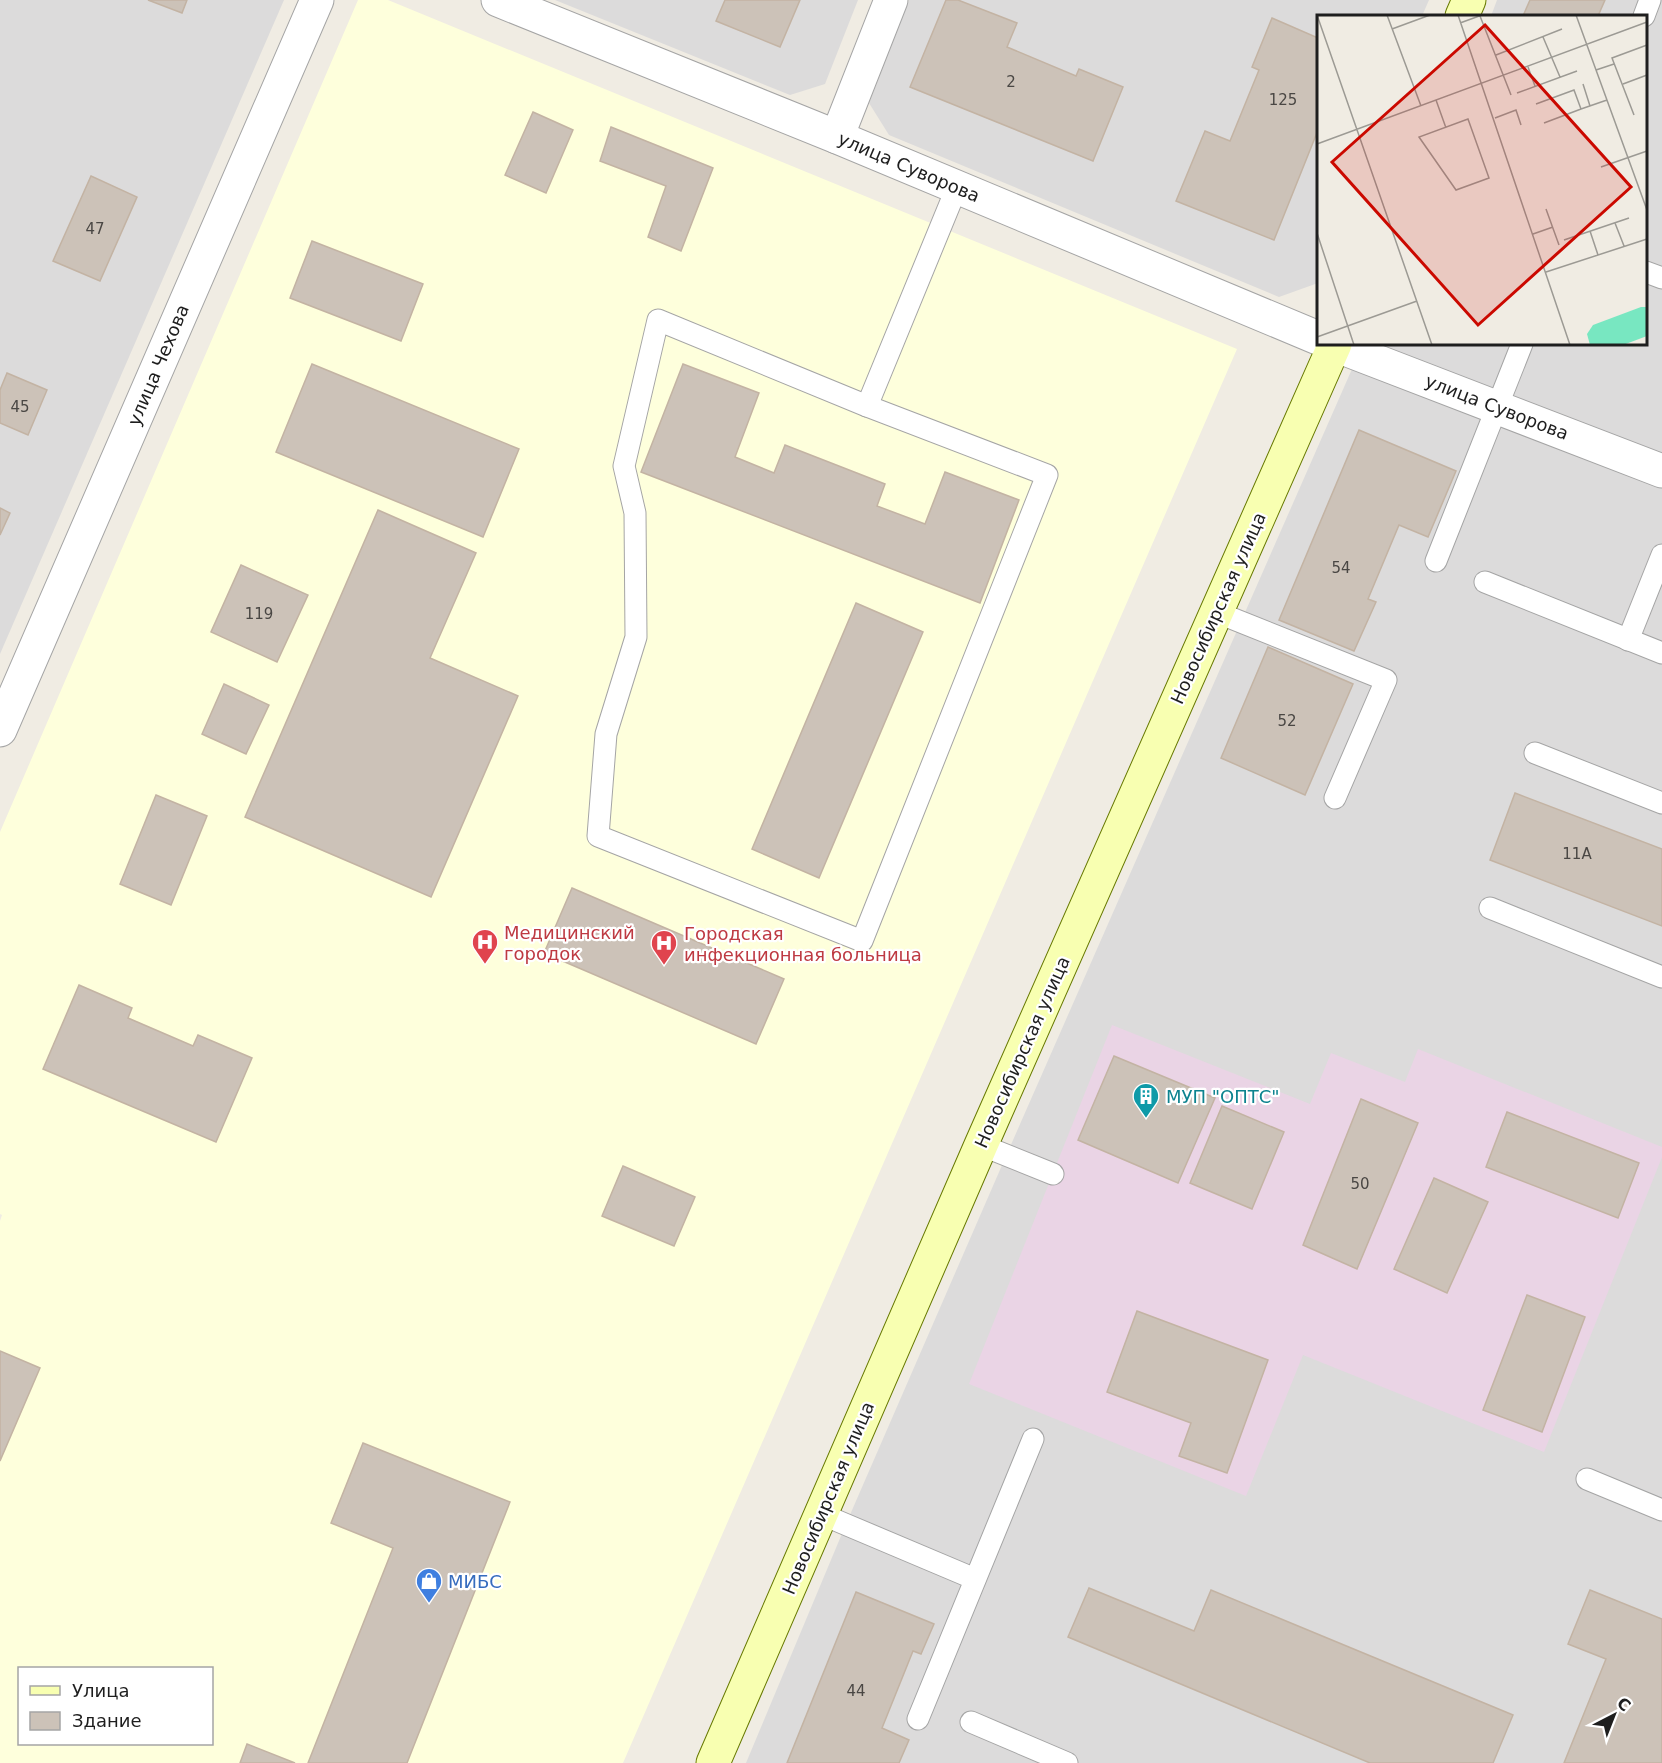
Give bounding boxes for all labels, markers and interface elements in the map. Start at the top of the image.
inset map [1317,15,1647,345]
house number: 2 [1006,73,1016,91]
house number: 125 [1269,91,1297,109]
street label: улица Суворова [835,128,983,206]
house number: 47 [85,220,105,238]
street label: улица Чехова [123,301,193,429]
street label: улица Суворова [1422,370,1572,444]
house number: 45 [10,398,30,416]
street label: Новосибирская улица [1166,509,1270,707]
house number: 54 [1331,559,1351,577]
house number: 119 [245,605,273,623]
house number: 52 [1277,712,1297,730]
house number: 11А [1562,845,1592,863]
place label: Медицинский городок [504,922,635,964]
place label: Городская инфекционная больница [684,923,922,965]
hospital icon: Медицинский городок [470,927,500,965]
hospital icon: Городская инфекционная больница [649,928,679,966]
street label: Новосибирская улица [970,953,1074,1151]
building icon: МУП "ОПТС" [1131,1081,1161,1119]
place label: МУП "ОПТС" [1166,1086,1280,1107]
house number: 50 [1350,1175,1370,1193]
street label: Новосибирская улица [778,1398,878,1598]
shop icon: МИБС [414,1566,444,1604]
place label: МИБС [448,1571,502,1592]
legend [18,1667,213,1745]
text: Улица [72,1680,129,1701]
house number: 44 [846,1682,866,1700]
north arrow [1584,1685,1644,1745]
text: С [1613,1693,1634,1715]
text: Здание [72,1710,142,1731]

